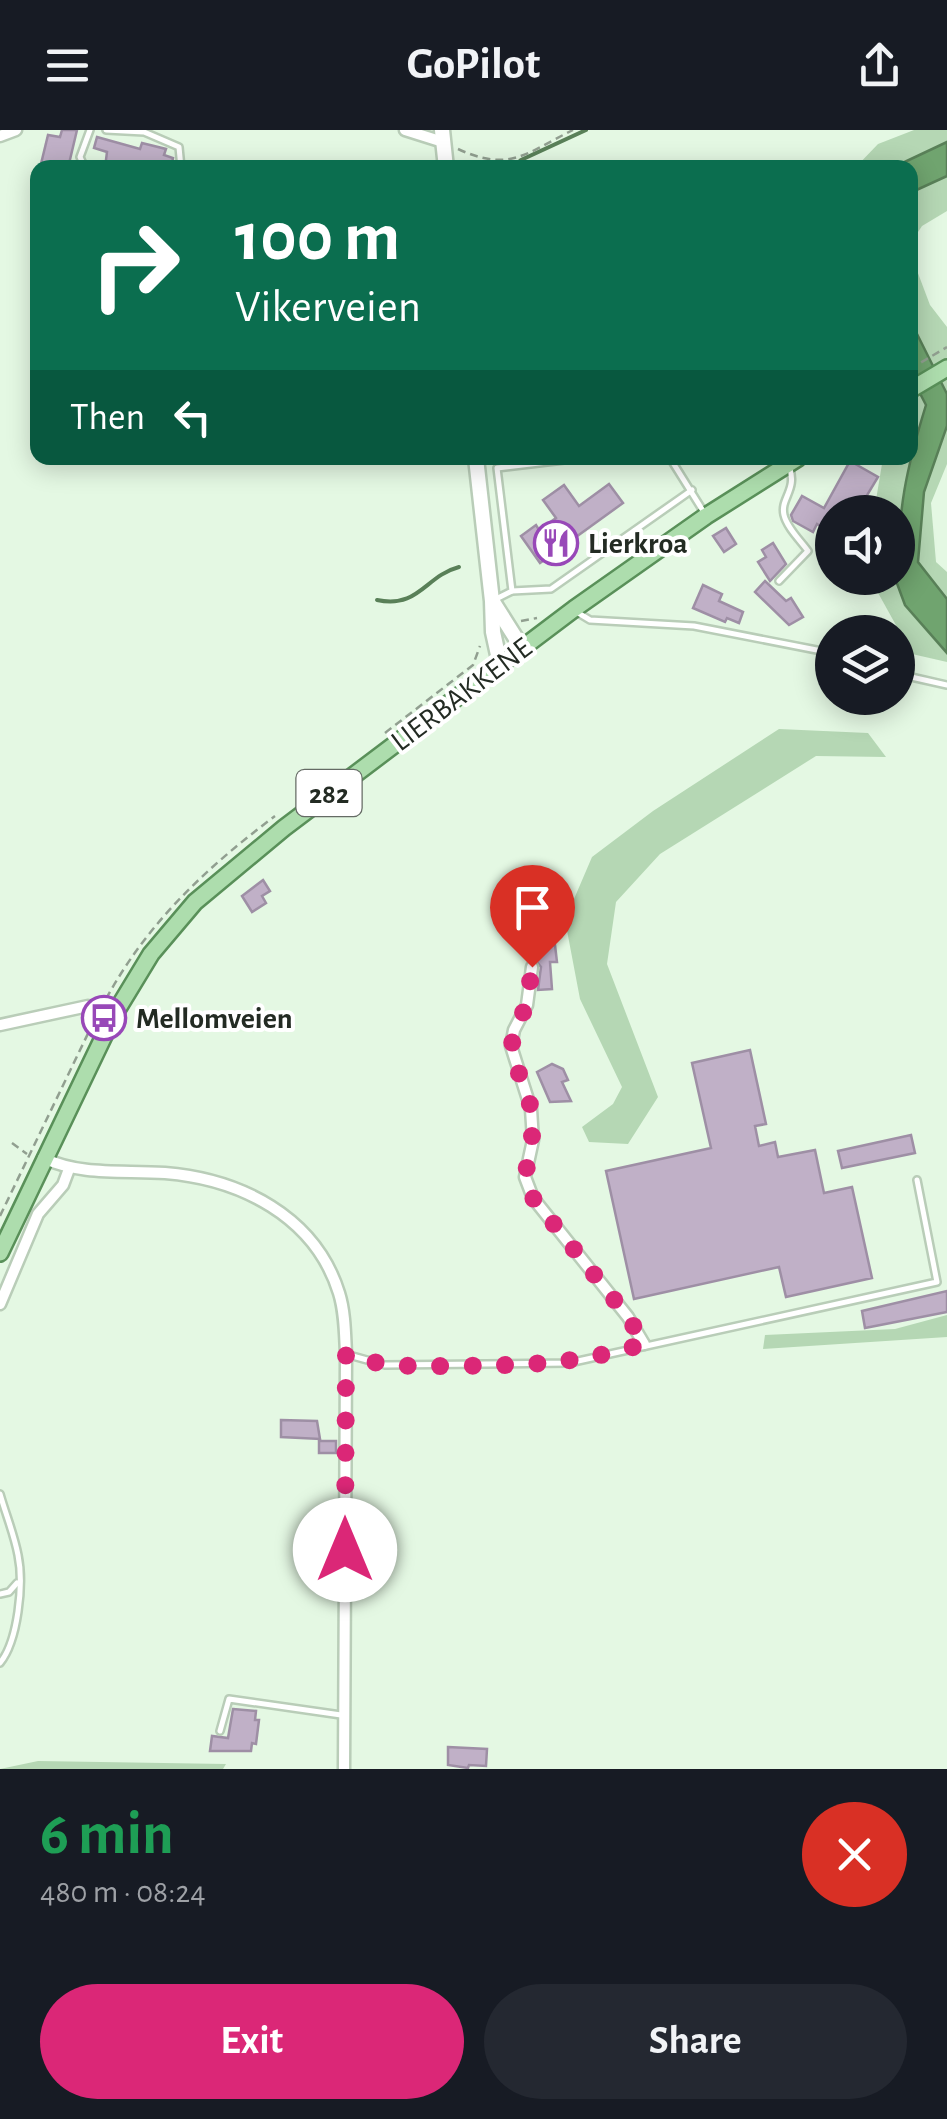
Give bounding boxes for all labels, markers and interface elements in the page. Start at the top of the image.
icon: menu [40,38,95,93]
icon: share [852,38,907,93]
text: GoPilot [407,42,540,87]
icon: right [70,200,200,330]
text: 100 m [235,203,400,273]
text: Vikerveien [235,285,421,330]
icon: left [165,390,220,445]
text: Then [70,399,145,437]
map controls [815,495,915,715]
button: sound [815,495,915,595]
restaurant icon: Lierkroa [533,520,579,566]
place label: Lierkroa [588,529,688,559]
button: layers [815,615,915,715]
street label: LIERBAKKENE [386,632,537,757]
road number: 282 [296,770,362,816]
pin [490,865,575,968]
icon: arrive [505,880,560,935]
bus stop icon: Mellomveien [81,995,127,1041]
place label: Mellomveien [136,1004,293,1034]
position arrow [293,1498,397,1602]
button: close [802,1802,907,1907]
text: 6 min [40,1805,174,1865]
text: 480 m · 08:24 [40,1876,206,1908]
button: Exit [40,1984,464,2099]
button: Share [484,1984,907,2099]

